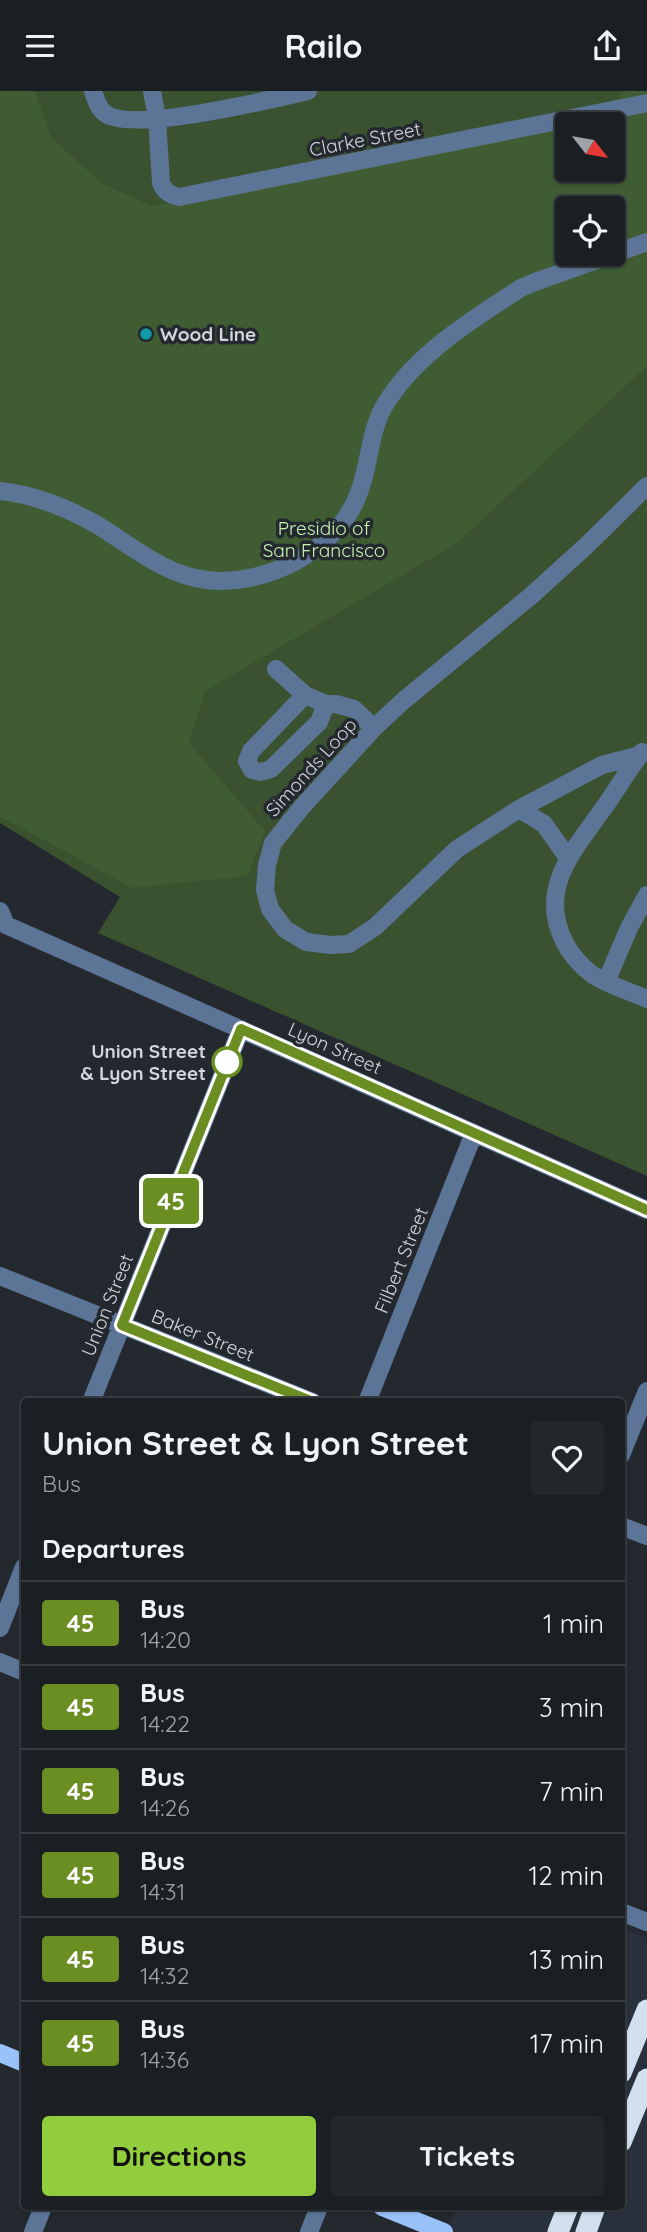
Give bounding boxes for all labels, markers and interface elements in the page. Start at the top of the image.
text: Railo [284,26,363,66]
icon: menu [21,27,59,65]
icon: share [588,27,626,65]
north arrow [555,112,625,182]
map controls [555,112,625,266]
street label: Clarke Street [307,116,423,162]
button: locate [555,196,625,266]
place label: Wood Line [160,322,256,346]
marker: Wood Line [138,326,154,342]
park label: Presidio of San Francisco [263,516,385,562]
street label: Simonds Loop [260,713,362,821]
street label: Lyon Street [284,1017,386,1079]
place label: Union Street & Lyon Street [80,1039,206,1085]
marker: Union Street & Lyon Street [212,1047,242,1077]
line badge: 45 [140,1178,202,1224]
text: 45 [157,1186,185,1216]
street label: Filbert Street [369,1203,433,1317]
street label: Union Street [76,1250,138,1360]
street label: Baker Street [148,1303,258,1367]
button: heart [530,1421,604,1495]
text: Union Street & Lyon Street [42,1422,469,1463]
text: Bus [42,1469,81,1498]
text: Departures [42,1532,185,1565]
text: Bus [140,1592,185,1625]
text: 1 min [543,1607,604,1640]
text: 45 [67,1608,94,1638]
text: 14:20 [140,1625,191,1654]
text: Bus [140,1676,185,1709]
text: 3 min [539,1691,604,1724]
text: 45 [67,1692,94,1722]
text: 14:22 [140,1709,190,1738]
text: Bus [140,1760,185,1793]
text: 7 min [539,1775,604,1808]
text: 45 [67,1776,94,1806]
text: 14:26 [140,1793,190,1822]
text: Bus [140,1844,185,1877]
text: 12 min [529,1859,604,1892]
text: 45 [67,1860,94,1890]
text: 14:31 [140,1877,185,1906]
text: Bus [140,1928,185,1961]
text: 13 min [529,1943,604,1976]
text: 45 [67,1944,94,1974]
text: 14:32 [140,1961,189,1990]
text: Bus [140,2012,185,2045]
text: 17 min [530,2027,604,2060]
text: 45 [67,2028,94,2058]
text: 14:36 [140,2045,189,2074]
button: Directions [42,2116,316,2196]
button: Tickets [330,2116,604,2196]

